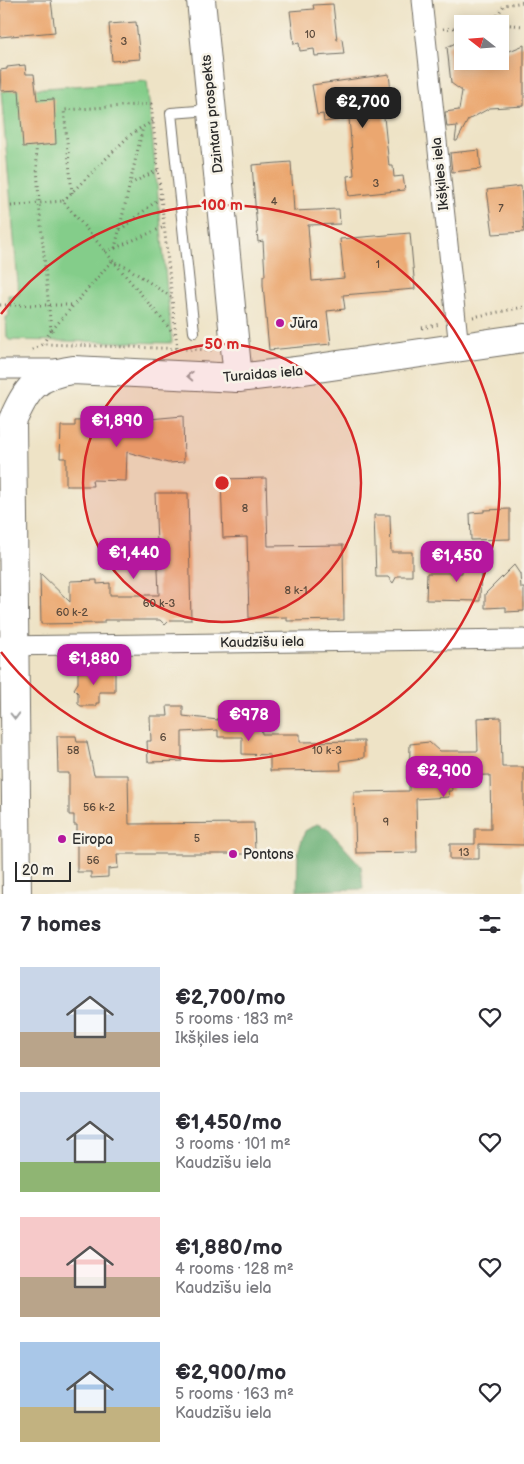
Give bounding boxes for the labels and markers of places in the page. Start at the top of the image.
pin: €2,700 [322,86,404,129]
place label: Jūra [290,315,318,332]
marker: Jūra [274,317,286,329]
pin: €1,890 [76,406,158,448]
centre of rings [213,474,231,492]
pin: €1,440 [93,538,175,580]
pin: €1,450 [416,540,498,583]
pin: €1,880 [53,644,135,686]
pin: €978 [219,700,279,742]
pin: €2,900 [403,756,485,798]
place label: Eiropa [72,831,113,848]
marker: Eiropa [56,833,68,845]
place label: Pontons [243,846,294,863]
marker: Pontons [227,848,239,860]

